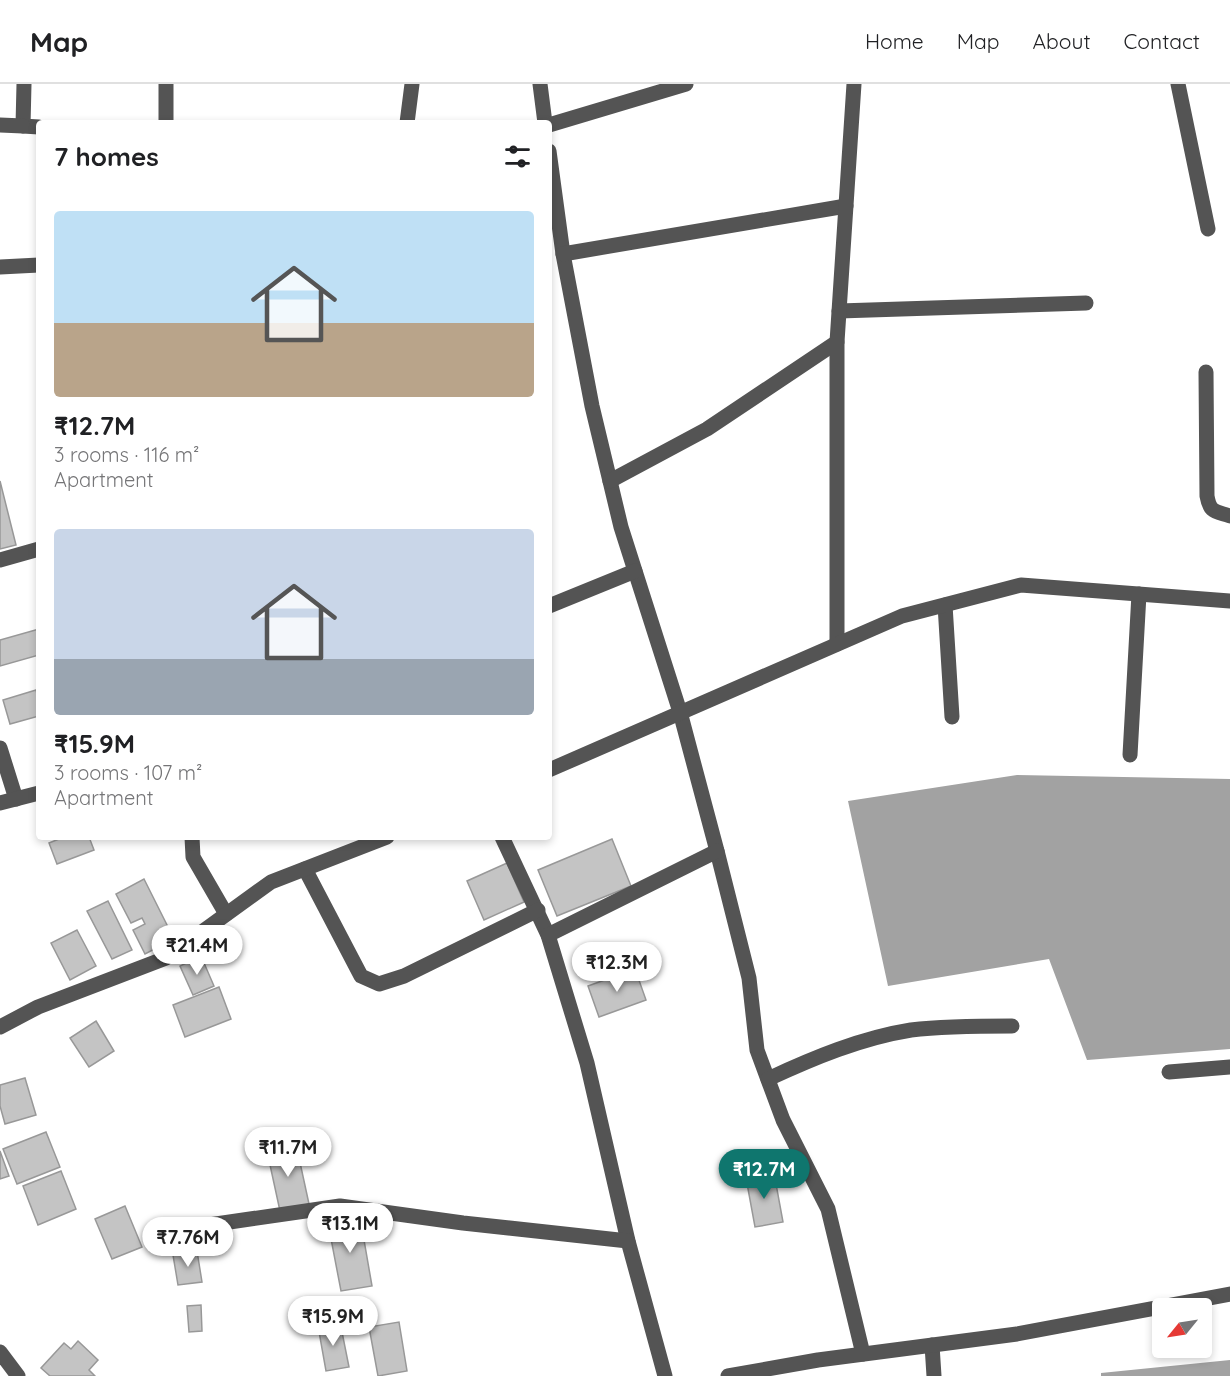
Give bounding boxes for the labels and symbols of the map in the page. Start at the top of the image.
pin: ₹21.4M [148,925,246,976]
pin: ₹12.3M [568,942,666,993]
pin: ₹11.7M [239,1127,337,1178]
pin: ₹12.7M [715,1149,813,1200]
pin: ₹13.1M [301,1203,399,1254]
pin: ₹7.76M [139,1217,237,1268]
pin: ₹15.9M [284,1296,382,1347]
north arrow [1152,1298,1212,1358]

